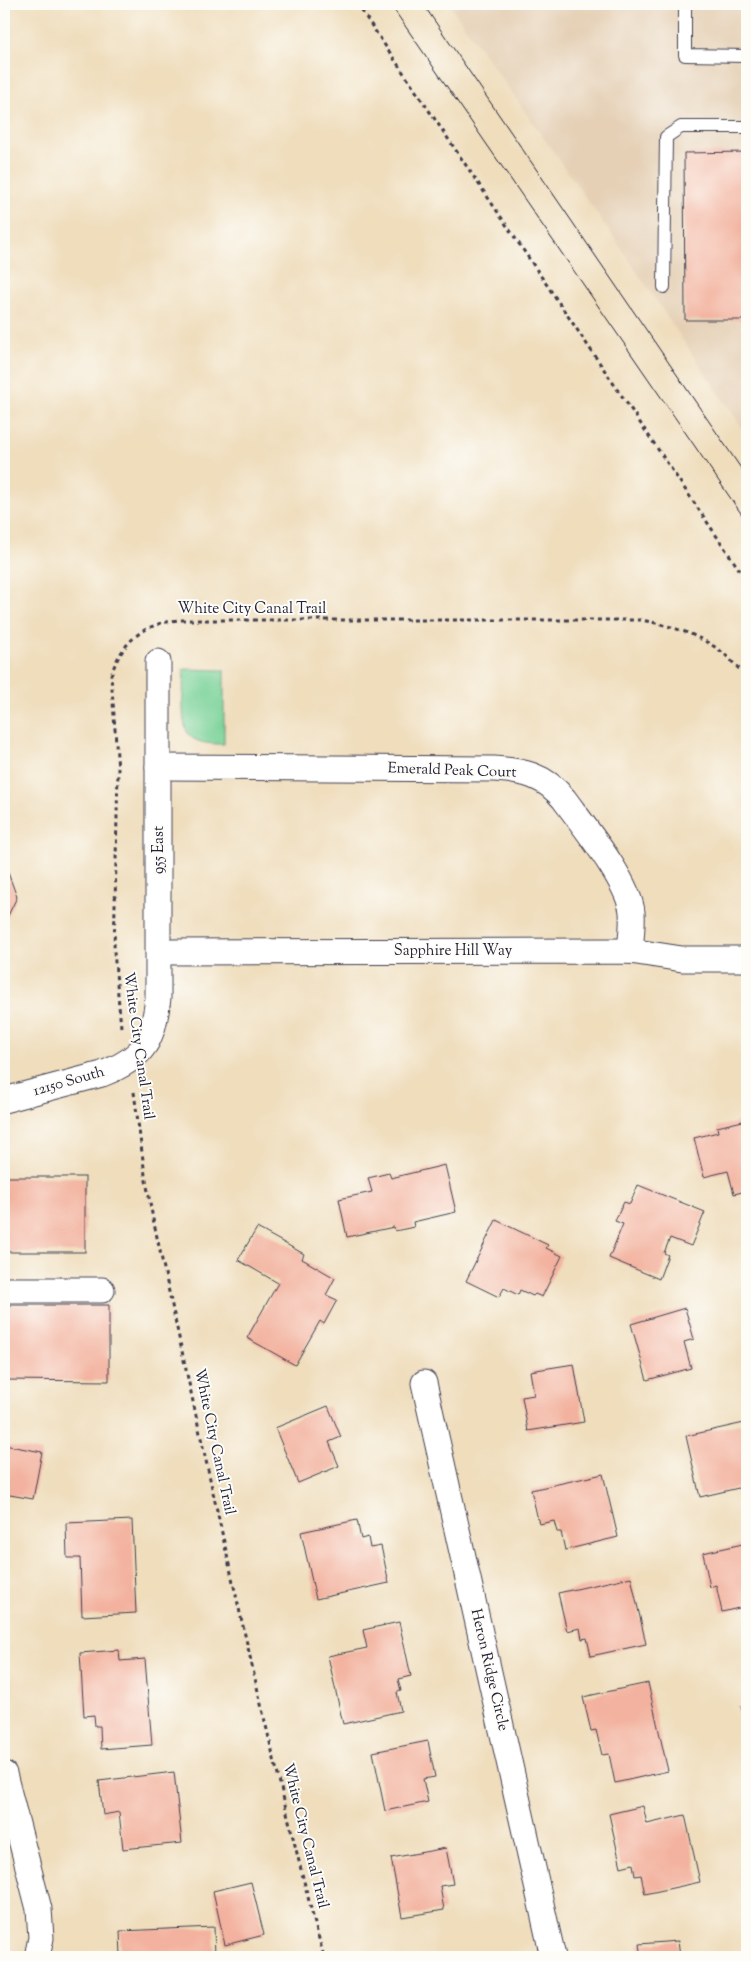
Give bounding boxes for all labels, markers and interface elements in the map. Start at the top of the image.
street label: White City Canal Trail [178,599,326,620]
street label: Emerald Peak Court [387,758,517,784]
street label: 955 East [149,826,170,874]
street label: Sapphire Hill Way [394,941,513,962]
street label: White City Canal Trail [117,971,159,1121]
street label: 12150 South [31,1062,107,1102]
street label: White City Canal Trail [188,1367,240,1517]
street label: Heron Ridge Circle [465,1607,513,1733]
street label: White City Canal Trail [277,1761,333,1911]

